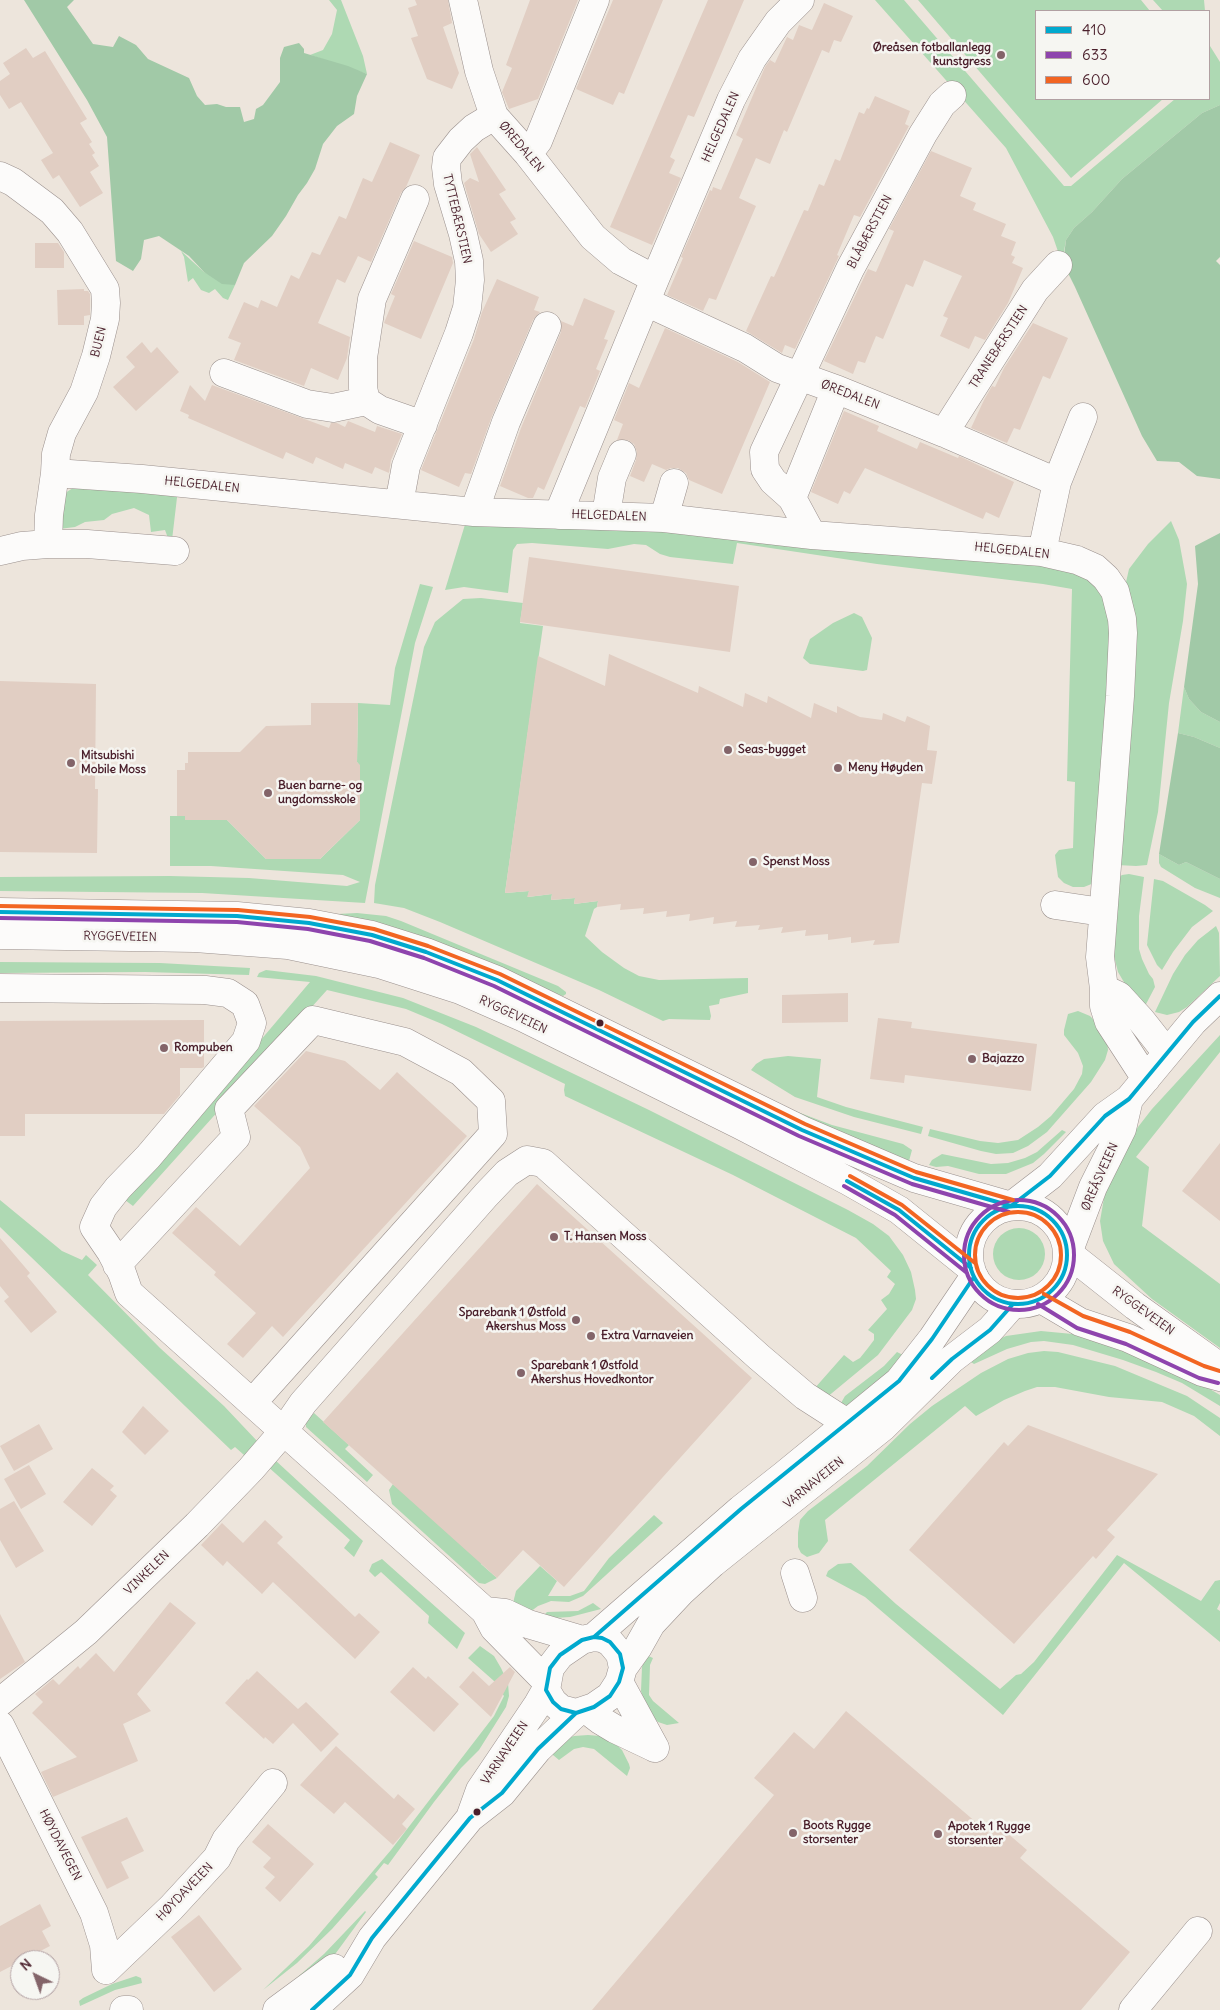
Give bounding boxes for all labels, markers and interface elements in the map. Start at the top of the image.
legend [1035,10,1210,100]
text: 410 [1082,20,1106,39]
place label: Øreåsen fotballanlegg kunstgress [873,41,991,69]
text: 633 [1082,45,1108,64]
marker: Øreåsen fotballanlegg kunstgress [995,49,1007,61]
text: 600 [1082,70,1110,89]
street label: HELGEDALEN [699,90,743,164]
street label: ØREDALEN [496,119,546,175]
street label: TYTTEBÆRSTIEN [440,173,474,265]
street label: BLÅBÆRSTIEN [845,193,895,271]
street label: TRANEBÆRSTIEN [967,303,1031,391]
street label: BUEN [88,325,110,359]
street label: ØREDALEN [819,377,881,413]
street label: HELGEDALEN [164,474,240,496]
street label: HELGEDALEN [571,507,647,525]
street label: HELGEDALEN [974,540,1050,562]
place label: Seas-bygget [738,743,806,757]
marker: Seas-bygget [722,744,734,756]
place label: Mitsubishi Mobile Moss [81,749,146,777]
marker: Mitsubishi Mobile Moss [65,757,77,769]
place label: Meny Høyden [848,761,923,775]
marker: Meny Høyden [832,762,844,774]
place label: Buen barne- og ungdomsskole [278,779,362,807]
marker: Buen barne- og ungdomsskole [262,787,274,799]
place label: Spenst Moss [763,855,830,869]
marker: Spenst Moss [747,856,759,868]
street label: RYGGEVEIEN [83,929,157,945]
street label: RYGGEVEIEN [477,993,549,1037]
unlabelled marker [595,1018,605,1028]
place label: Rompuben [174,1041,233,1055]
marker: Rompuben [158,1042,170,1054]
place label: Bajazzo [982,1052,1024,1066]
marker: Bajazzo [966,1053,978,1065]
street label: ØREÅSVEIEN [1079,1141,1121,1213]
place label: T. Hansen Moss [564,1230,647,1244]
marker: T. Hansen Moss [548,1231,560,1243]
street label: RYGGEVEIEN [1109,1284,1177,1338]
place label: Sparebank 1 Østfold Akershus Moss [459,1306,566,1334]
marker: Sparebank 1 Østfold Akershus Moss [570,1314,582,1326]
place label: Extra Varnaveien [601,1329,693,1343]
marker: Extra Varnaveien [585,1330,597,1342]
place label: Sparebank 1 Østfold Akershus Hovedkontor [531,1359,654,1387]
marker: Sparebank 1 Østfold Akershus Hovedkontor [515,1367,527,1379]
street label: VARNAVEIEN [781,1454,847,1512]
street label: VINKELEN [121,1548,173,1598]
street label: VARNAVEIEN [479,1719,531,1787]
street label: HØYDAVEGEN [36,1807,84,1883]
unlabelled marker [472,1807,482,1817]
place label: Boots Rygge storsenter [803,1819,871,1847]
place label: Apotek 1 Rygge storsenter [948,1820,1030,1848]
marker: Boots Rygge storsenter [787,1827,799,1839]
marker: Apotek 1 Rygge storsenter [932,1828,944,1840]
street label: HØYDAVEIEN [154,1860,216,1924]
north arrow [10,1950,60,2000]
text: N [16,1955,35,1975]

